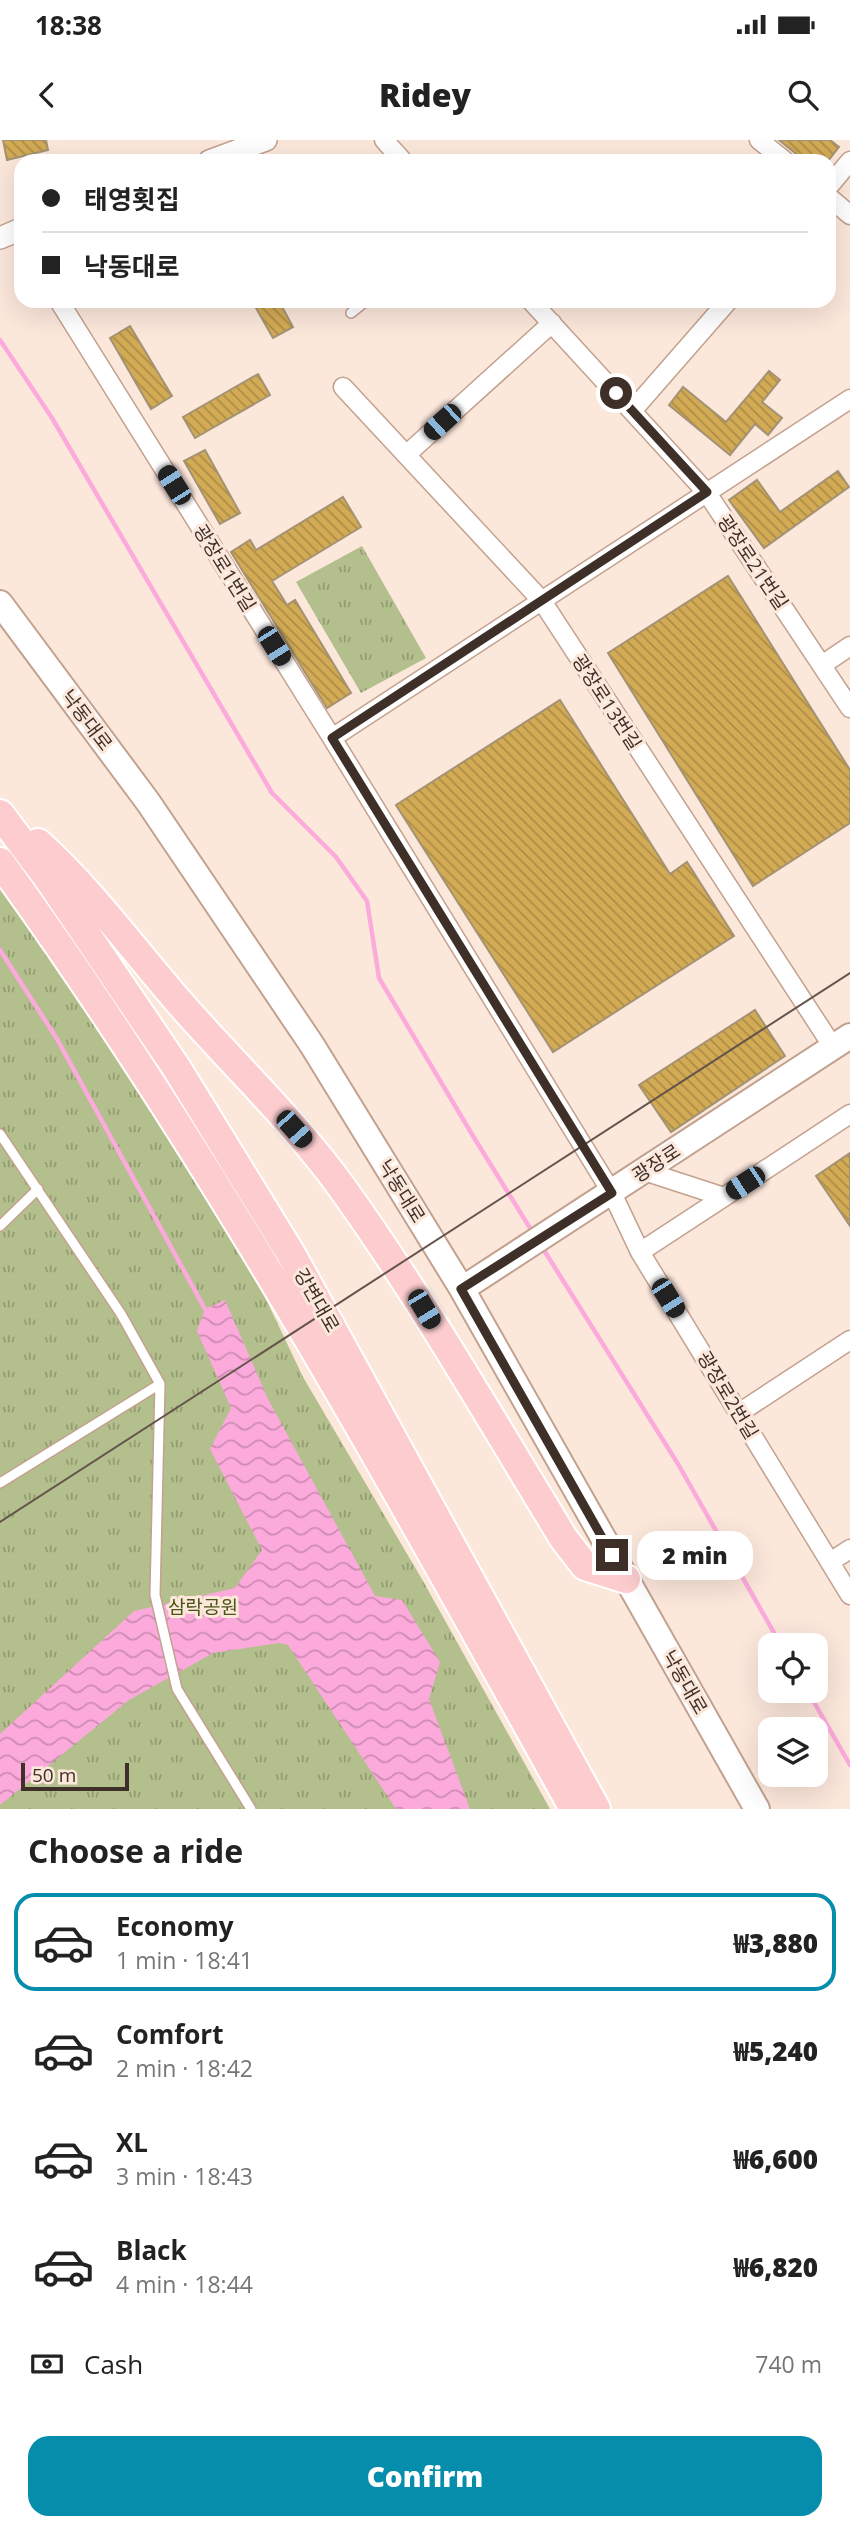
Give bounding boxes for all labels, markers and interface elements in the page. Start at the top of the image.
text: 18:38 [35,7,102,43]
text: Ridey [379,73,471,116]
icon: back [28,76,66,114]
icon: search [784,76,822,114]
text: 태영횟집 [84,181,180,217]
text: 낙동대로 [84,248,180,284]
route start [600,377,632,409]
car [420,400,465,444]
car [154,462,195,508]
street label: 광장로21번길 [712,509,794,615]
street label: 광장로1번길 [188,519,262,617]
car [254,623,295,669]
street label: 광장로13번길 [566,649,648,755]
street label: 낙동대로 [56,684,118,756]
car [273,1106,316,1152]
street label: 광장로 [627,1138,685,1188]
street label: 낙동대로 [372,1154,432,1228]
car [722,1163,769,1203]
street label: 강변대로 [288,1263,346,1337]
car [648,1275,689,1321]
car [405,1286,444,1332]
street label: 광장로2번길 [692,1346,764,1444]
callout: 2 min [636,1530,752,1580]
route end [596,1539,628,1571]
text: 2 min [662,1539,728,1571]
park label: 삼락공원 [168,1594,238,1620]
map controls [758,1633,828,1787]
button: locate [758,1633,828,1703]
street label: 낙동대로 [656,1645,714,1719]
button: layers [758,1717,828,1787]
scale bar [21,1760,130,1792]
text: 50 m [32,1762,76,1788]
text: Choose a ride [28,1829,243,1872]
text: Economy [116,1908,234,1944]
icon: car [32,1911,95,1974]
text: ₩3,880 [733,1925,818,1961]
text: 1 min · 18:41 [116,1944,253,1976]
text: Comfort [116,2016,223,2052]
icon: car [32,2019,95,2082]
text: ₩5,240 [733,2033,818,2069]
text: 2 min · 18:42 [116,2052,253,2084]
text: XL [116,2124,148,2160]
icon: car [32,2127,95,2190]
text: ₩6,600 [733,2141,818,2177]
text: 3 min · 18:43 [116,2160,253,2192]
text: Black [116,2232,187,2268]
icon: car [32,2235,95,2298]
text: ₩6,820 [733,2249,818,2285]
text: 4 min · 18:44 [116,2268,253,2300]
icon: cash [28,2345,66,2383]
text: Cash [84,2346,143,2382]
text: 740 m [755,2348,822,2380]
button: Confirm [28,2436,822,2516]

